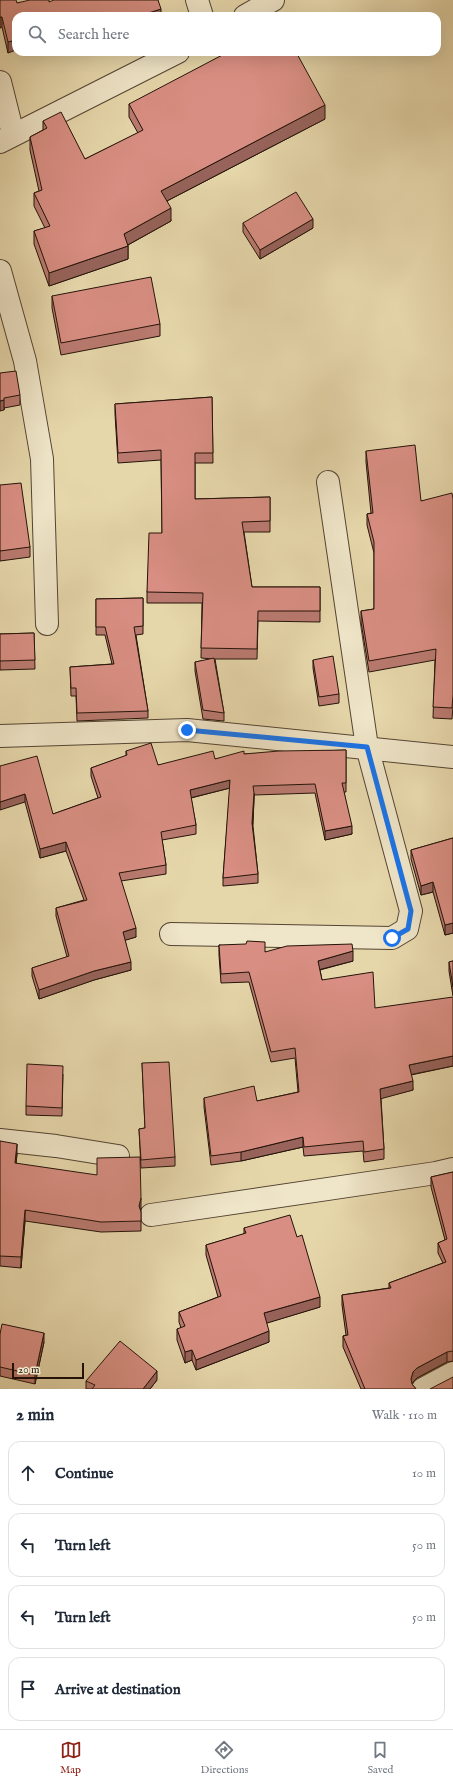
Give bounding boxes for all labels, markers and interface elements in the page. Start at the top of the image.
search box [12,12,441,56]
icon: search [26,23,48,45]
text: Search here [58,25,129,44]
route end [178,721,196,739]
route start [383,929,401,947]
scale bar [12,1361,84,1380]
text: 20 m [18,1363,39,1377]
text: 2 min [16,1405,54,1426]
text: Walk · 110 m [372,1407,437,1424]
icon: ahead [17,1462,39,1484]
text: Continue [55,1464,113,1483]
text: 10 m [412,1465,436,1482]
icon: left [17,1534,39,1556]
text: Turn left [55,1536,111,1555]
text: 50 m [412,1537,436,1554]
icon: left [17,1606,39,1628]
text: Turn left [55,1608,111,1627]
text: 50 m [412,1609,436,1626]
icon: arrive [17,1678,39,1700]
text: Arrive at destination [55,1680,181,1699]
tab: Map [60,1739,82,1777]
tab: Directions [201,1739,248,1777]
tab: Saved [367,1739,393,1777]

